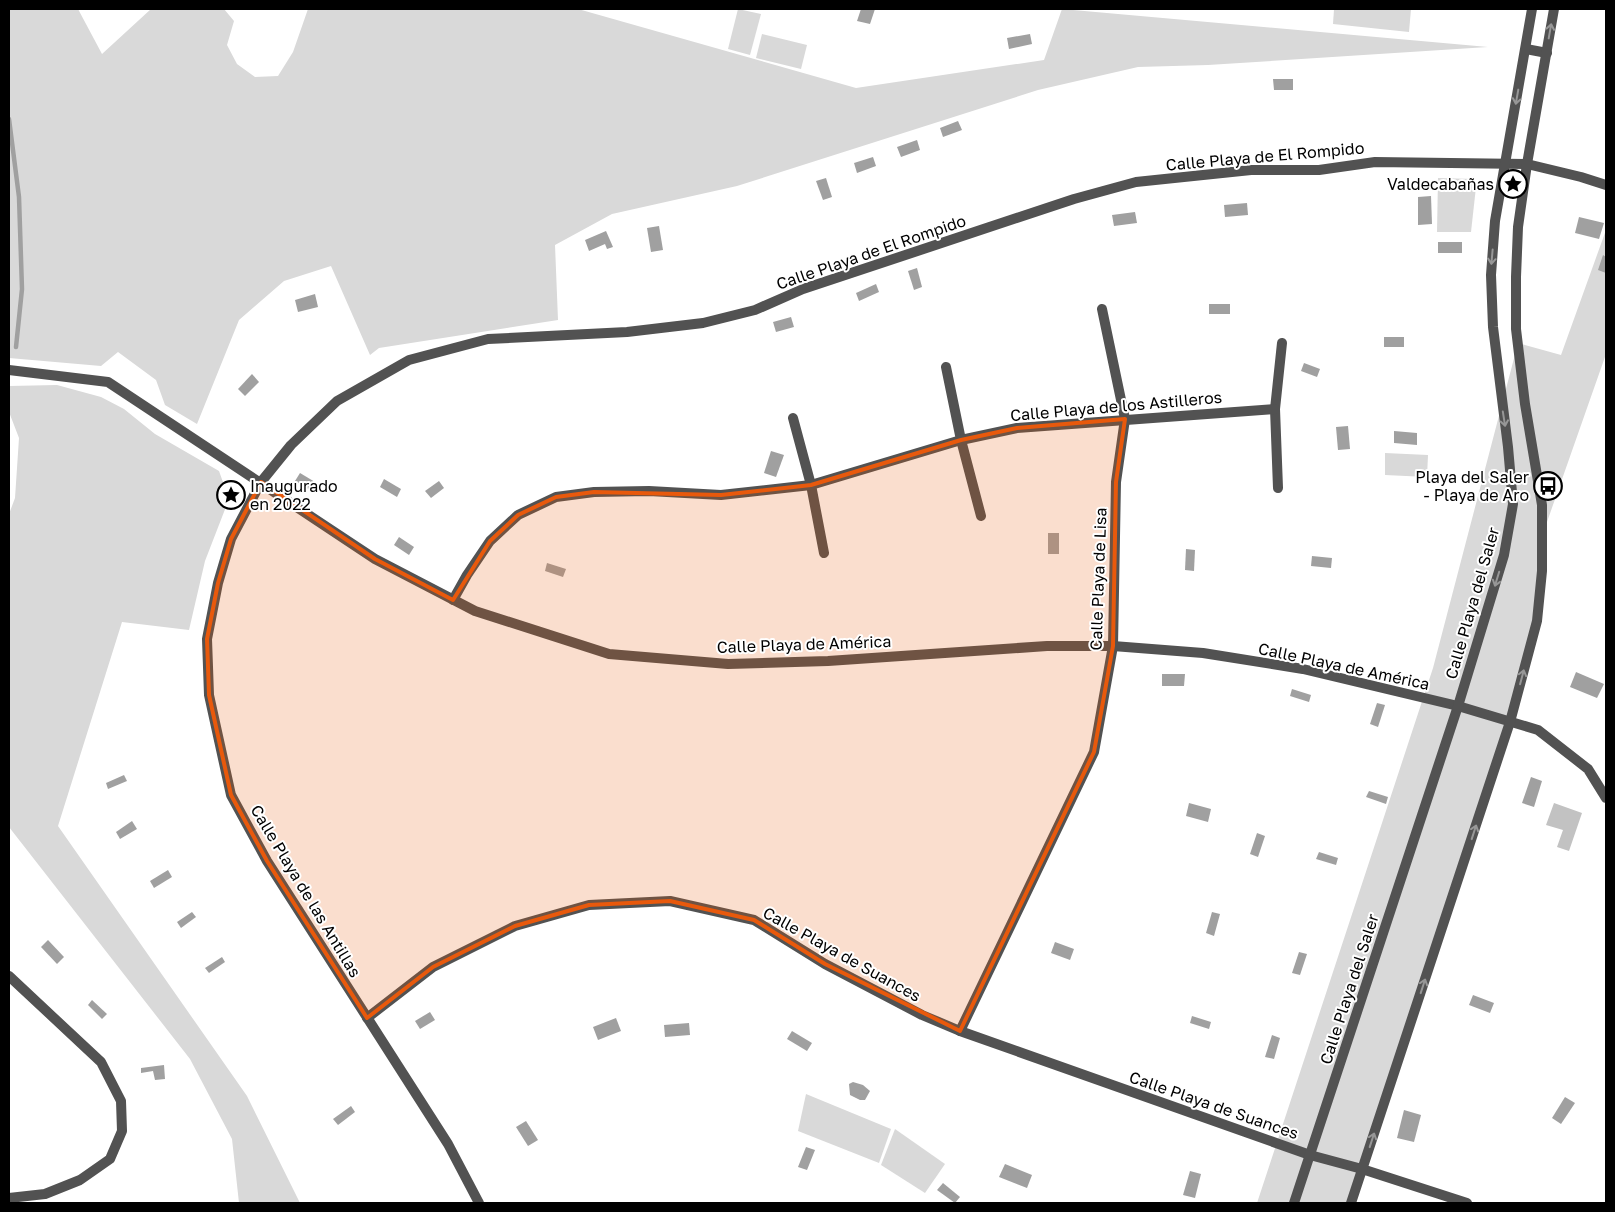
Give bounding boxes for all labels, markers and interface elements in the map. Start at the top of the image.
one-way arrow [1546,23,1556,39]
one-way arrow [1511,89,1521,105]
street label: Calle Playa de El Rompido [1165,137,1365,175]
place icon: Valdecabañas [1498,169,1528,199]
place label: Valdecabañas [1387,174,1494,194]
street label: Calle Playa de El Rompido [774,210,968,294]
one-way arrow [1487,249,1497,265]
street label: Calle Playa de los Astilleros [1009,387,1223,425]
one-way arrow [1499,411,1509,427]
place label: Playa del Saler - Playa de Aro [1415,467,1529,505]
bus stop icon: Playa del Saler - Playa de Aro [1533,471,1563,501]
place label: Inaugurado en 2022 [250,476,338,514]
place icon: Inaugurado en 2022 [216,480,246,510]
street label: Calle Playa de Lisa [1086,507,1110,651]
street label: Calle Playa del Saler [1441,525,1503,681]
one-way arrow [1491,571,1501,587]
street label: Calle Playa de América [716,631,892,657]
street label: Calle Playa de América [1256,638,1432,694]
one-way arrow [1518,669,1527,685]
street label: Calle Playa de las Antillas [247,801,365,981]
one-way arrow [1470,825,1479,840]
street label: Calle Playa de Suances [760,902,924,1006]
street label: Calle Playa del Saler [1315,911,1383,1067]
one-way arrow [1419,979,1428,994]
street label: Calle Playa de Suances [1127,1067,1301,1143]
one-way arrow [1367,1133,1377,1149]

